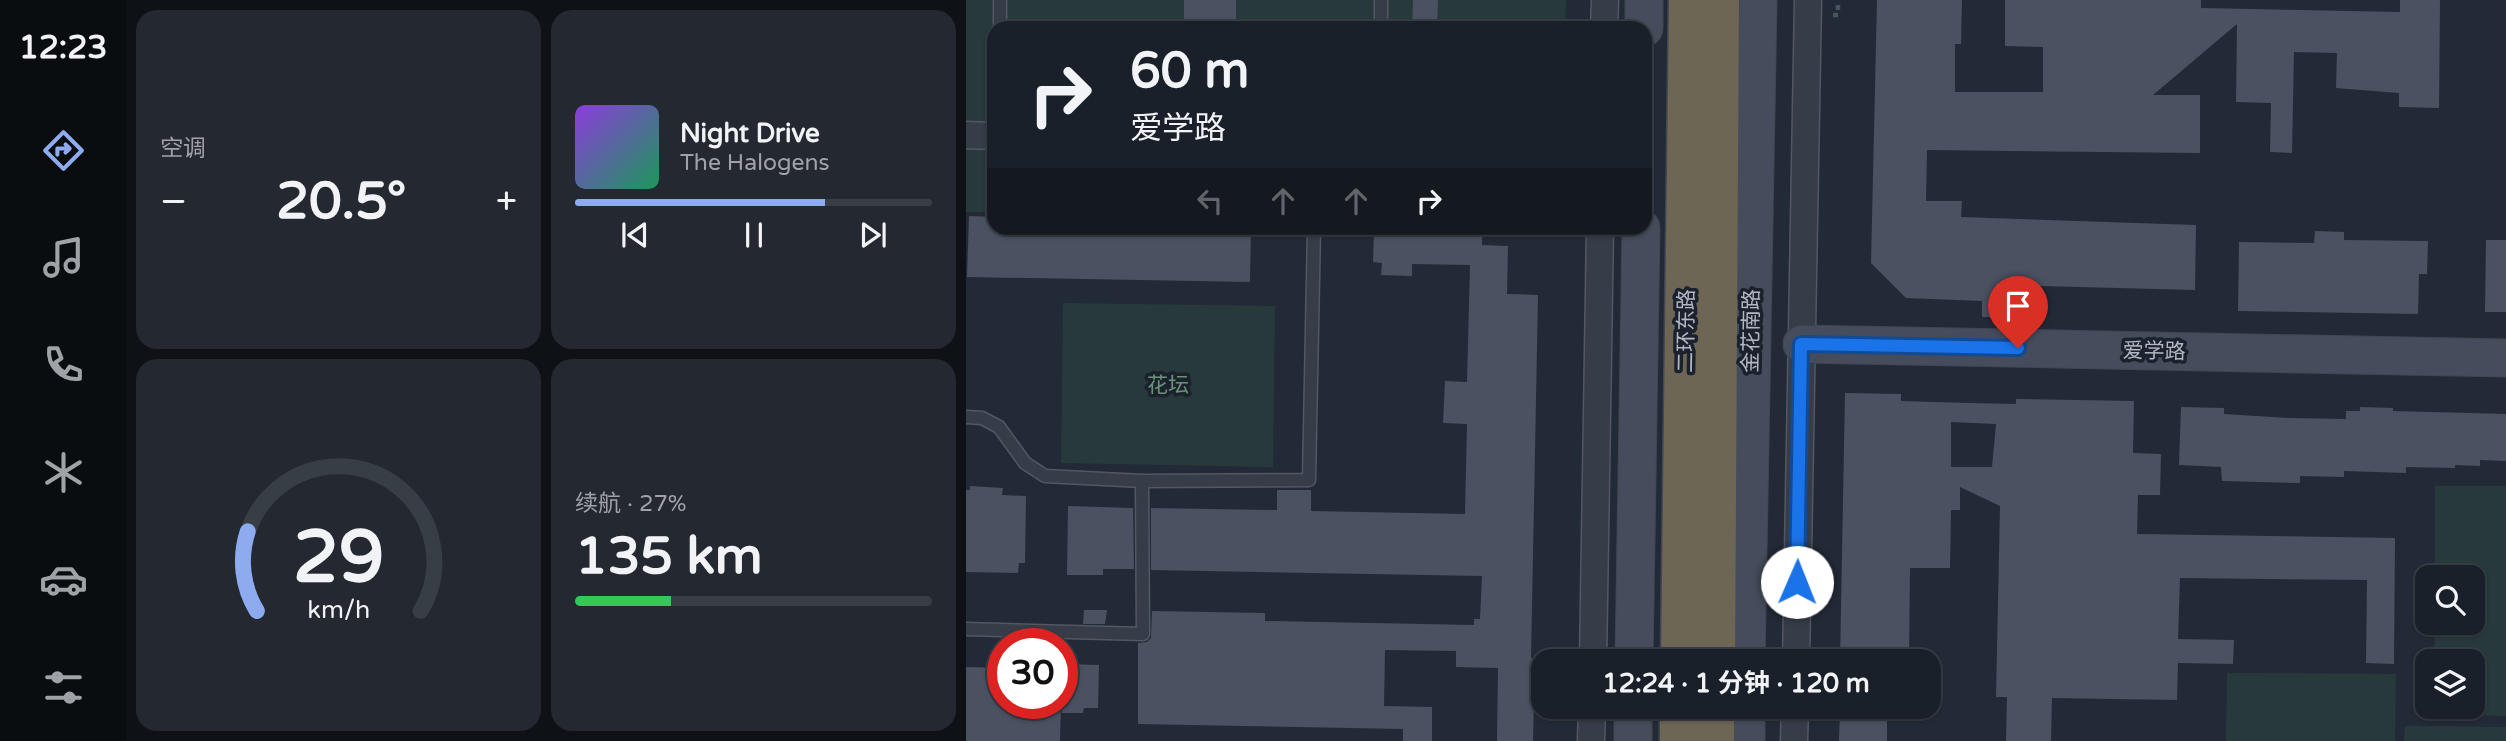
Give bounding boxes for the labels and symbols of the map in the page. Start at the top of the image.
pin [1988,276,2048,348]
street label: 二环东路 [1673,289,1700,373]
street label: 金花南路 [1738,289,1765,373]
street label: 爱学路 [2122,338,2186,365]
park label: 花坛 [1147,373,1189,398]
position arrow [1760,545,1834,619]
speed limit sign: 30 [987,628,1078,719]

